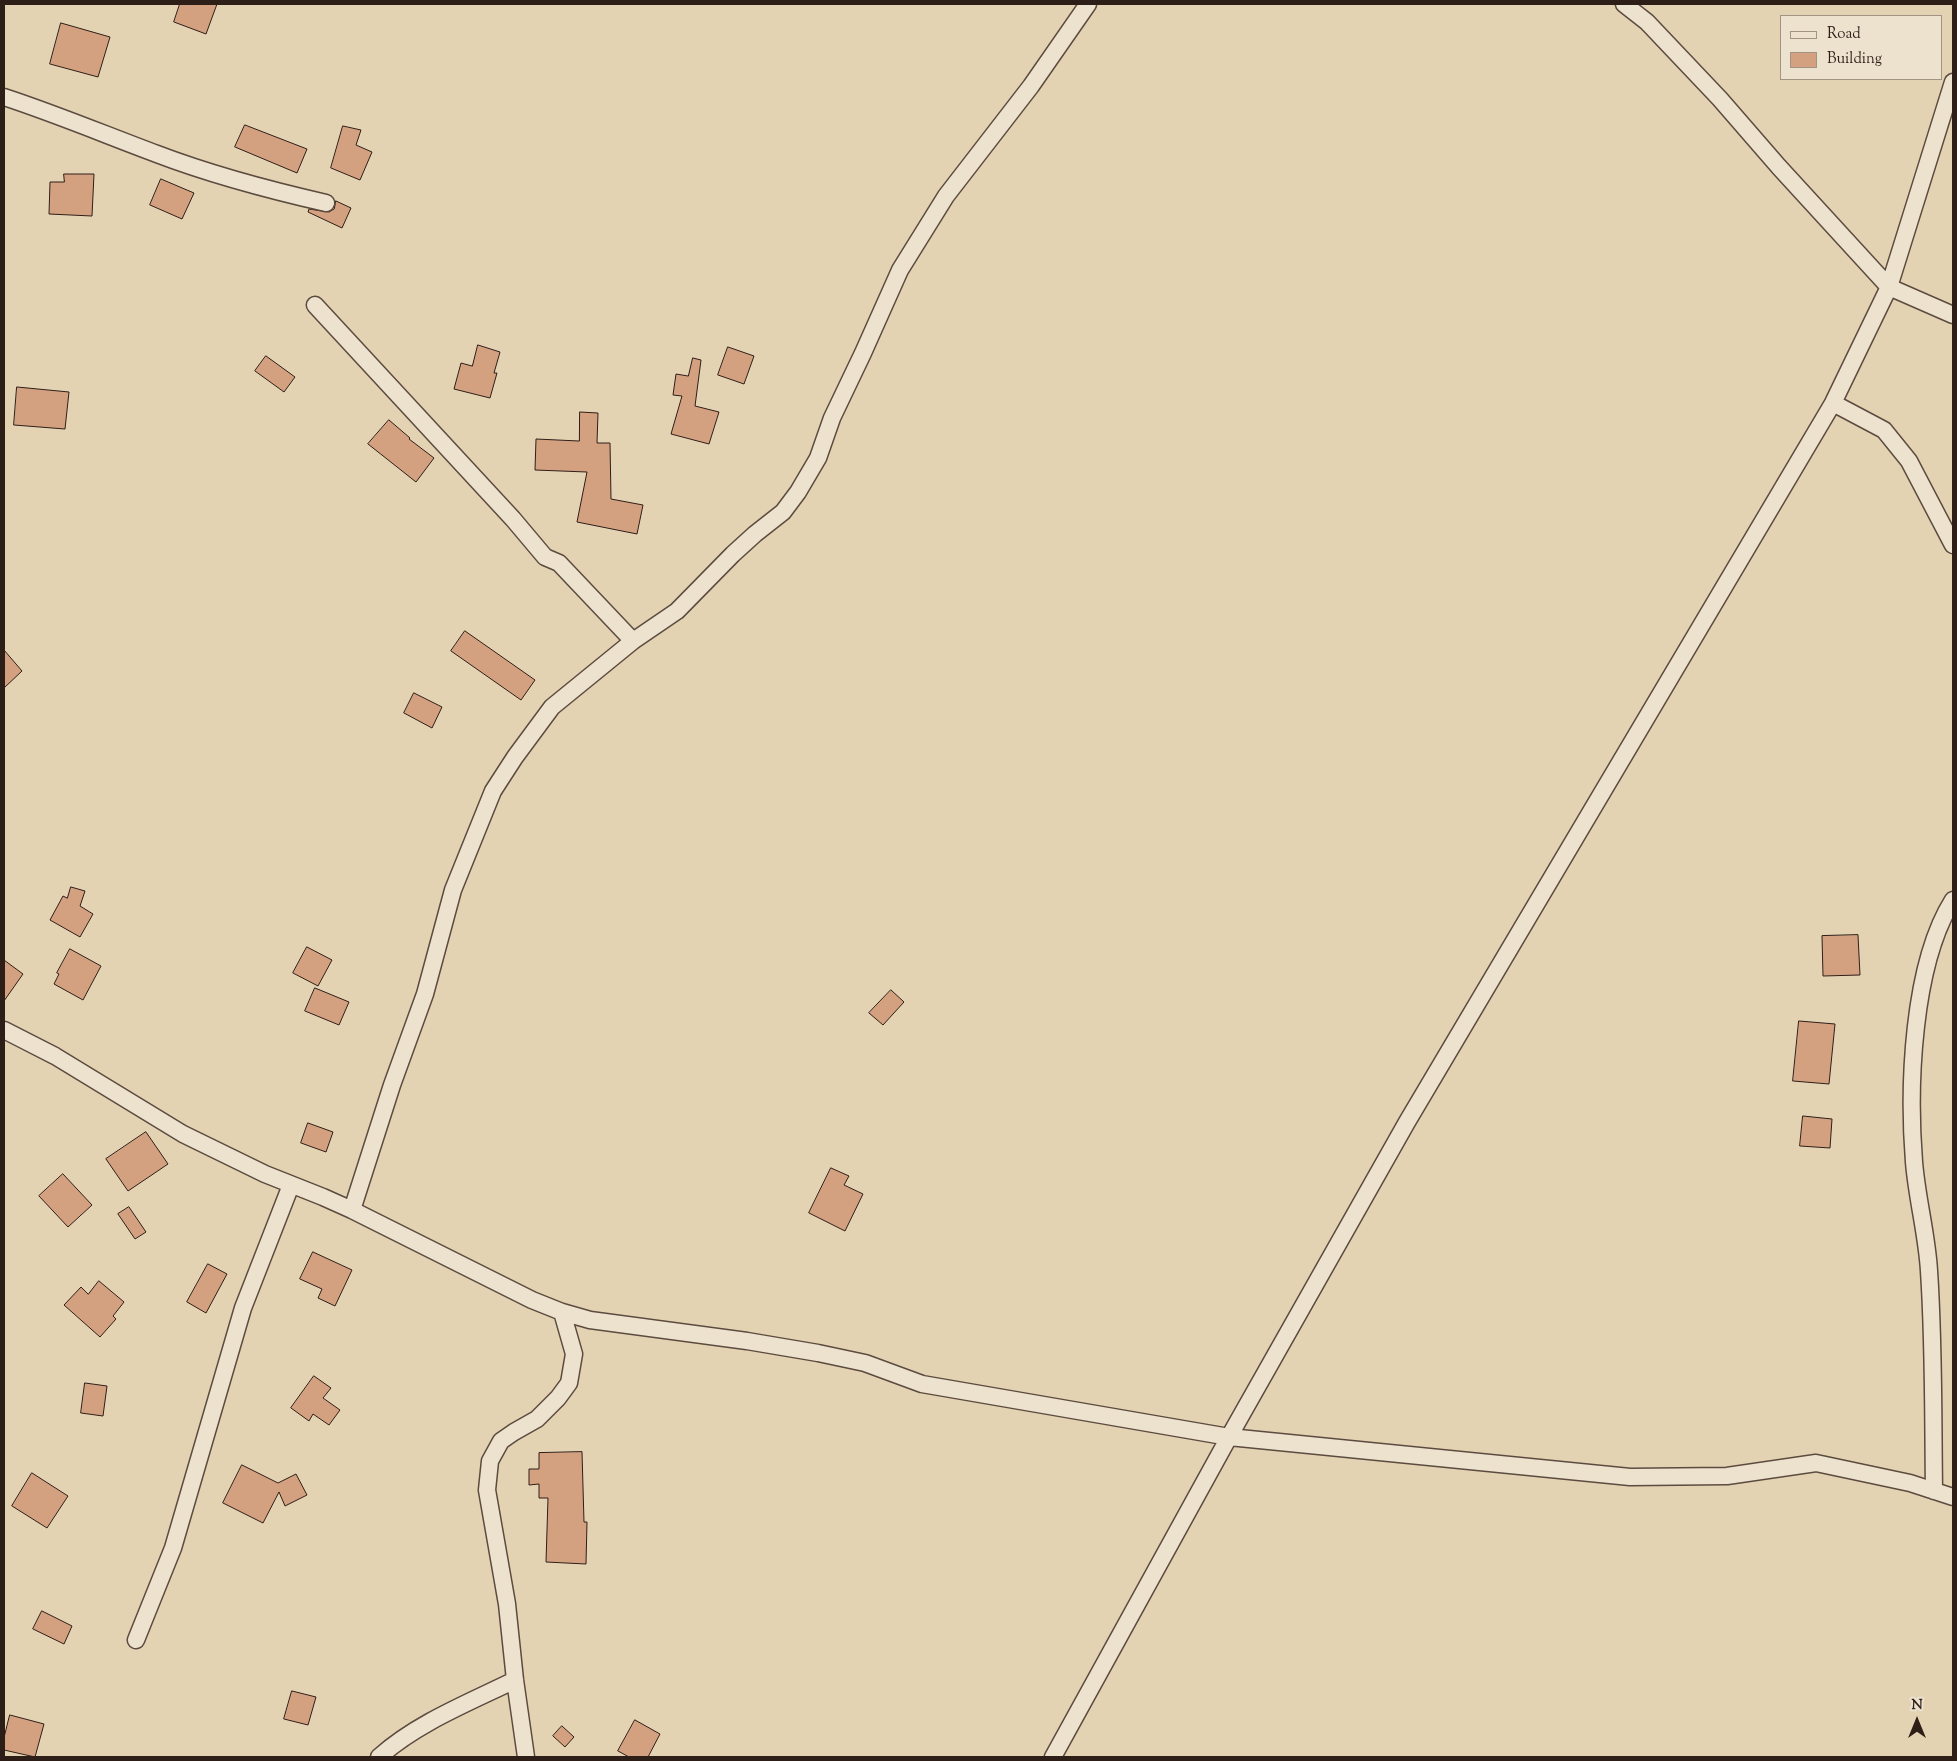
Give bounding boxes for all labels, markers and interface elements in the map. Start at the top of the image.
legend [1780,15,1942,80]
text: Road [1827,24,1861,45]
text: Building [1827,49,1882,70]
north arrow [1892,1696,1942,1746]
text: N [1911,1696,1923,1716]

